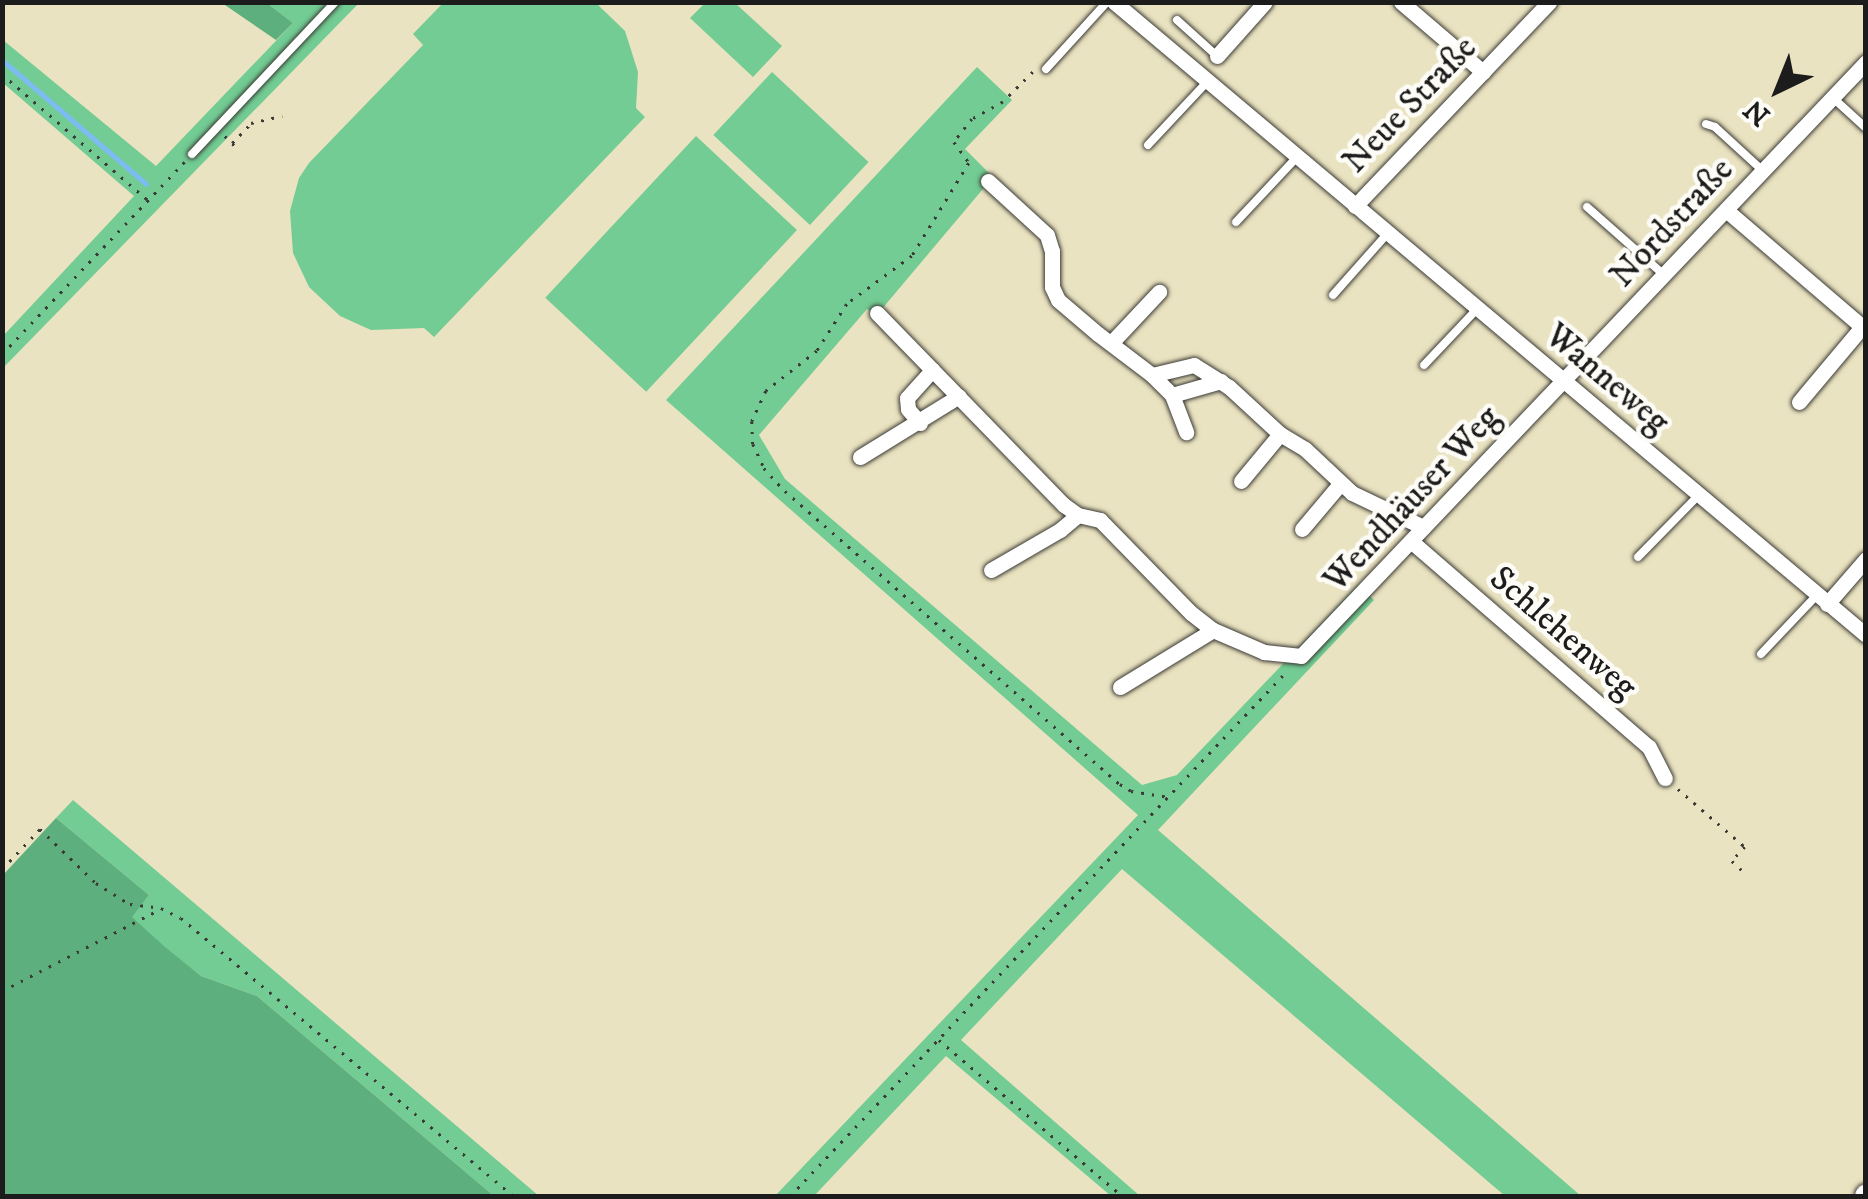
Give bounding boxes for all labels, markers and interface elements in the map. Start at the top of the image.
street label: Neue Straße [1334,28,1486,182]
north arrow [1728,40,1828,140]
text: N [1737,92,1778,133]
street label: Nordstraße [1601,150,1743,296]
street label: Wanneweg [1536,315,1678,443]
street label: Wendhäuser Weg [1315,397,1509,601]
street label: Schlehenweg [1481,558,1645,708]

